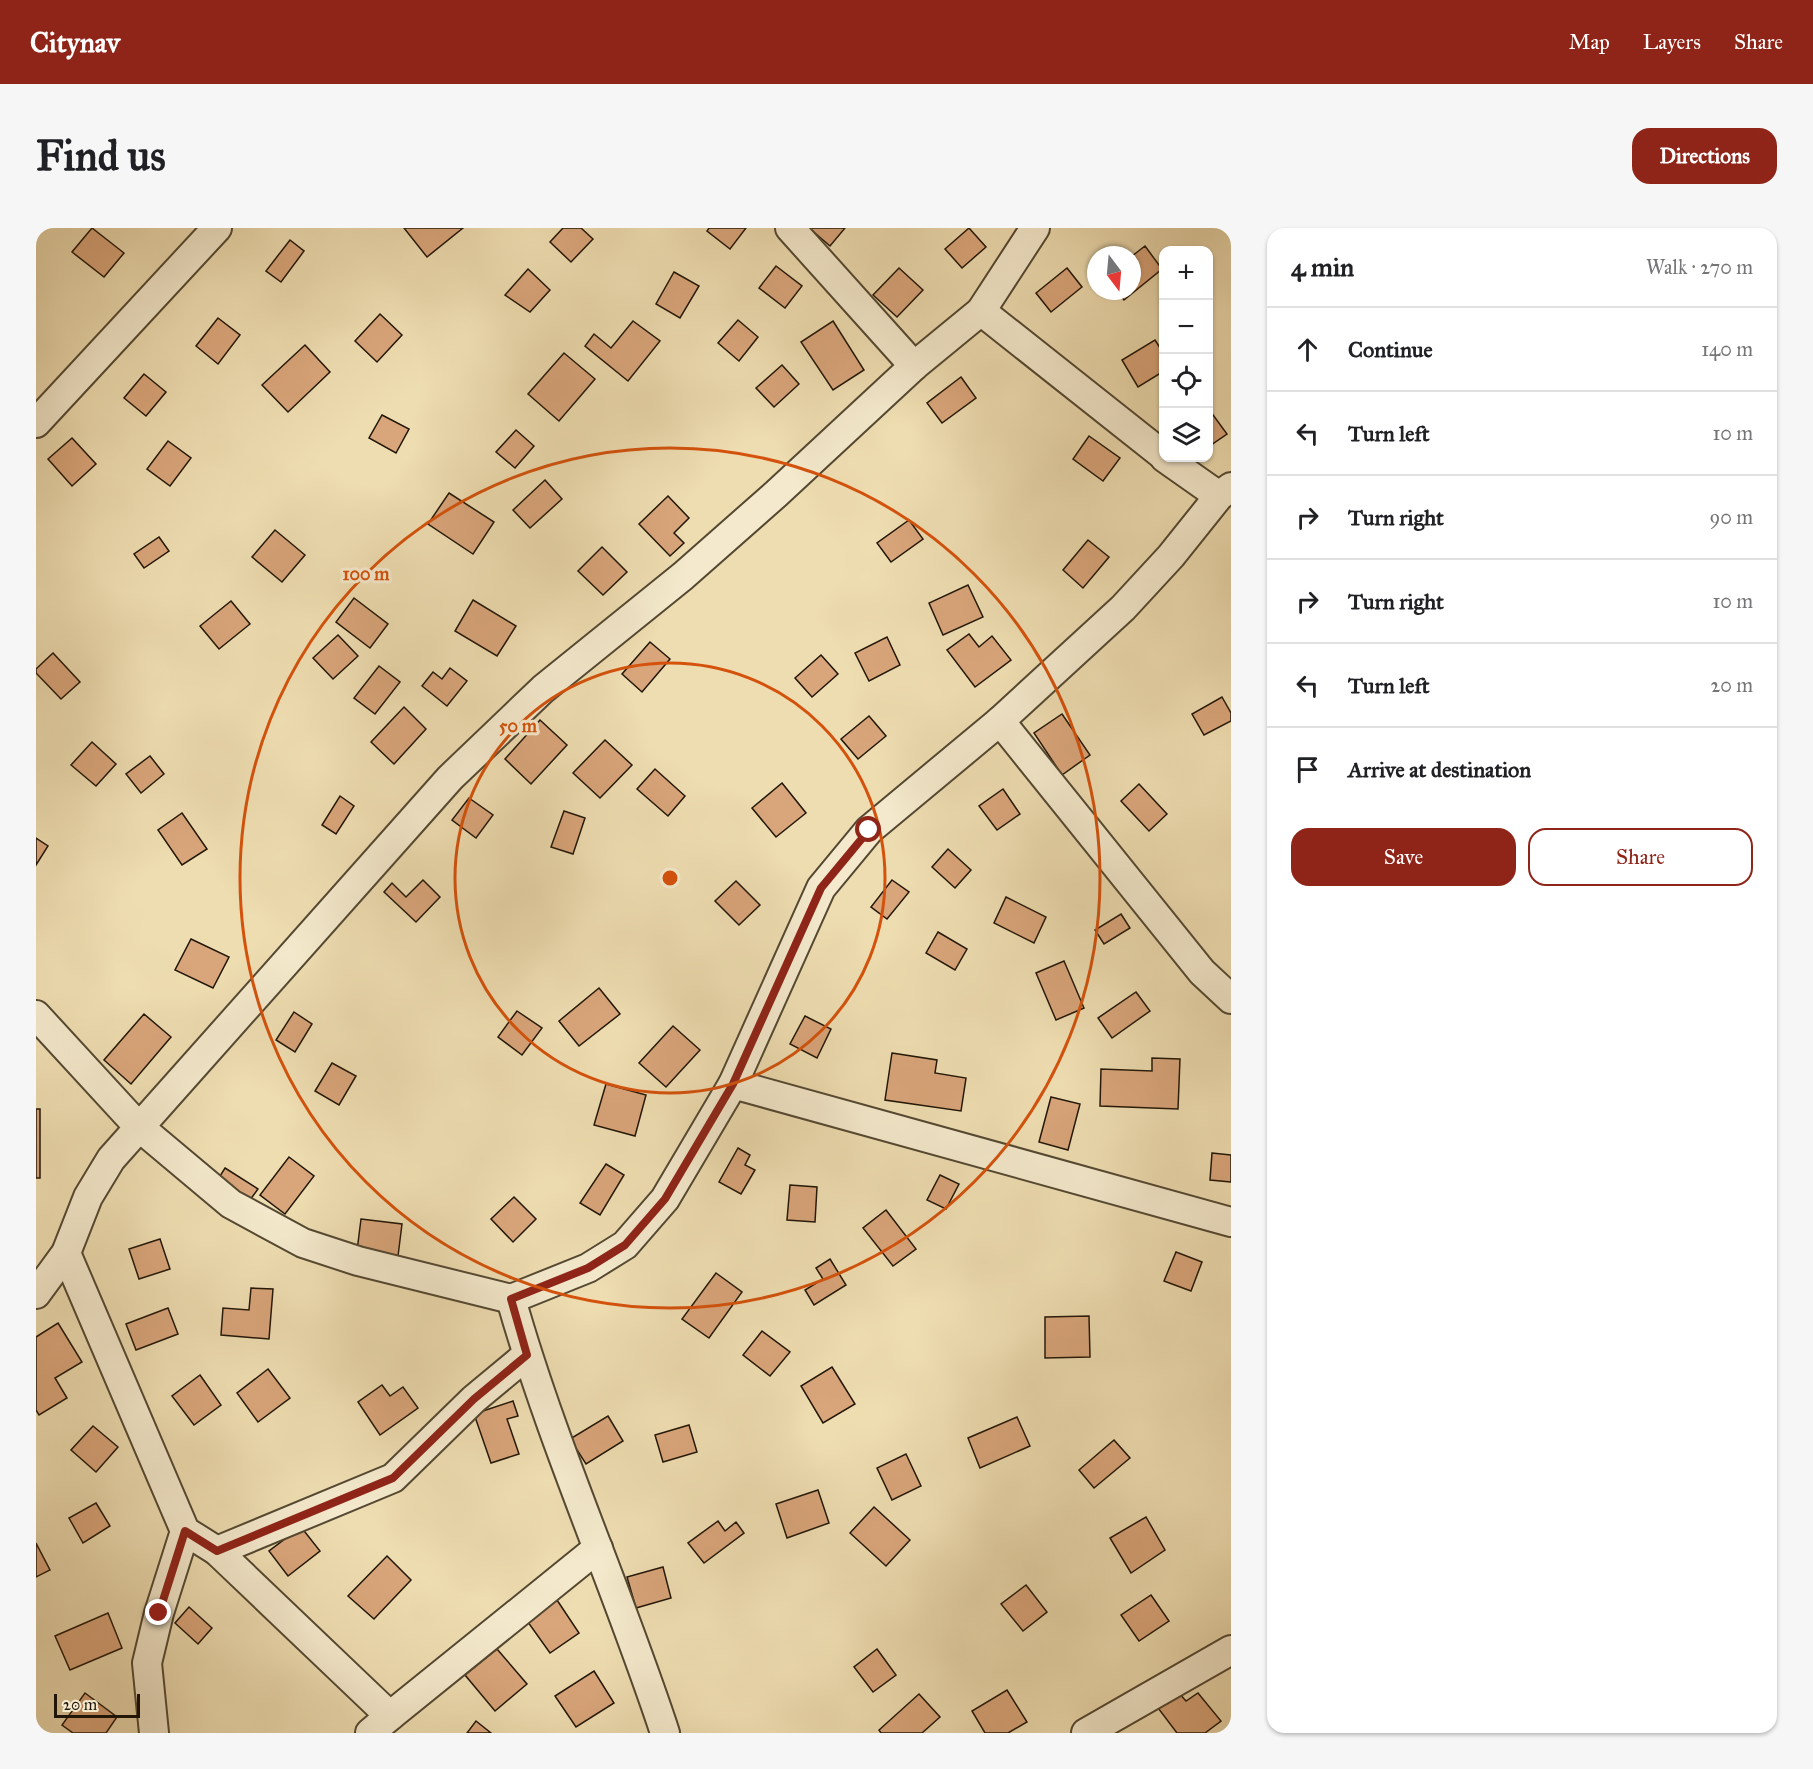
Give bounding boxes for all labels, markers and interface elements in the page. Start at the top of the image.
text: Citynav [30,25,120,60]
text: Map [1569,29,1610,55]
text: Layers [1643,29,1701,55]
text: Share [1734,29,1783,55]
button: Directions [1632,128,1777,184]
text: Find us [36,130,166,182]
north arrow [1087,246,1141,300]
map controls [1159,246,1213,462]
button: + [1159,246,1213,300]
text: 4 min [1291,251,1354,283]
text: Walk · 270 m [1646,255,1753,279]
button: − [1159,300,1213,354]
icon: ahead [1291,333,1324,366]
text: Continue [1348,336,1433,363]
text: 140 m [1701,337,1753,361]
button: locate [1159,354,1213,408]
button: layers [1159,408,1213,462]
icon: left [1291,417,1324,450]
text: Turn left [1348,420,1430,447]
text: 10 m [1712,421,1753,445]
icon: right [1291,501,1324,534]
text: Turn right [1348,504,1444,531]
text: 90 m [1710,505,1753,529]
text: 100 m [343,563,390,585]
icon: right [1291,585,1324,618]
text: Turn right [1348,588,1444,615]
text: 10 m [1712,589,1753,613]
icon: left [1291,669,1324,702]
text: Turn left [1348,672,1430,699]
text: 20 m [1710,673,1753,697]
text: 50 m [499,715,538,737]
icon: arrive [1291,753,1324,786]
text: Arrive at destination [1348,756,1531,783]
route start [855,816,881,842]
button: Save [1291,828,1516,886]
button: Share [1528,828,1753,886]
centre of rings [660,868,680,888]
route end [145,1599,171,1625]
scale bar [54,1691,140,1718]
text: 20 m [63,1695,97,1714]

